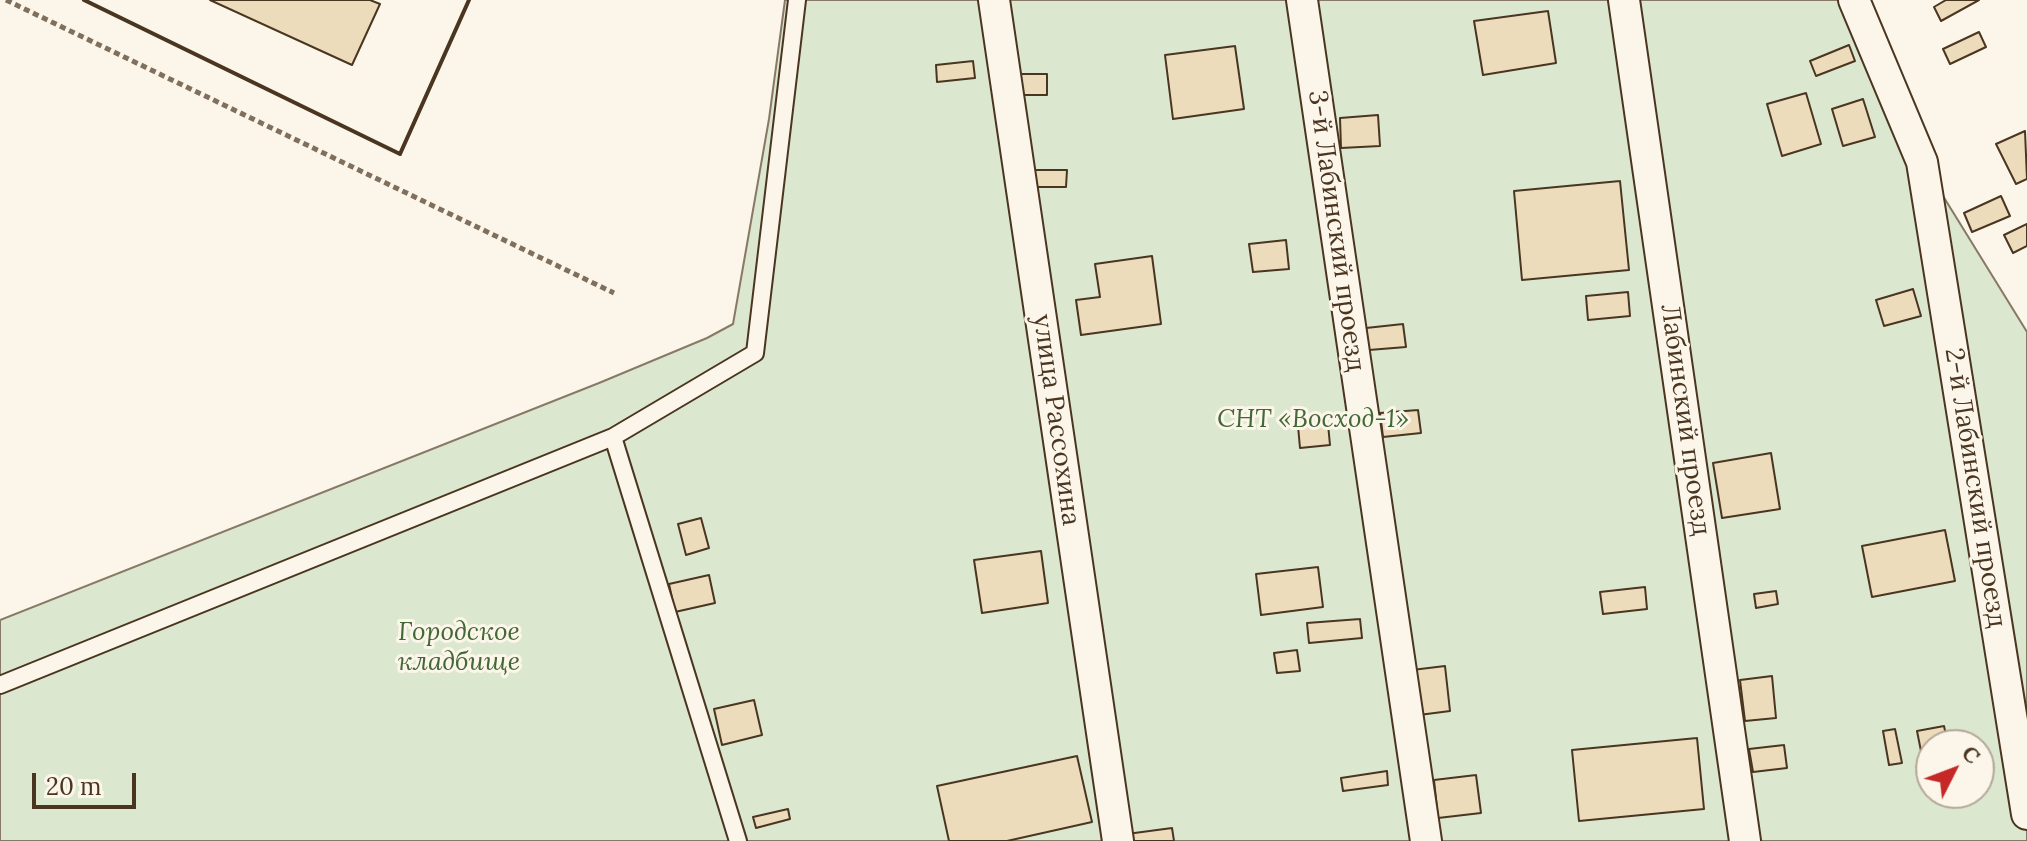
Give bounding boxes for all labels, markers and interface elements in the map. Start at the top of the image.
street label: 3-й Лабинский проезд [1301,88,1371,374]
street label: Лабинский проезд [1653,302,1717,538]
street label: улица Рассохина [1026,312,1086,528]
street label: 2-й Лабинский проезд [1937,346,2013,630]
park label: СНТ «Восход-1» [1217,404,1409,436]
park label: Городское кладбище [398,617,520,678]
north arrow [1915,729,1995,809]
text: С [1956,739,1987,769]
scale bar [36,757,140,807]
text: 20 m [46,771,102,802]

